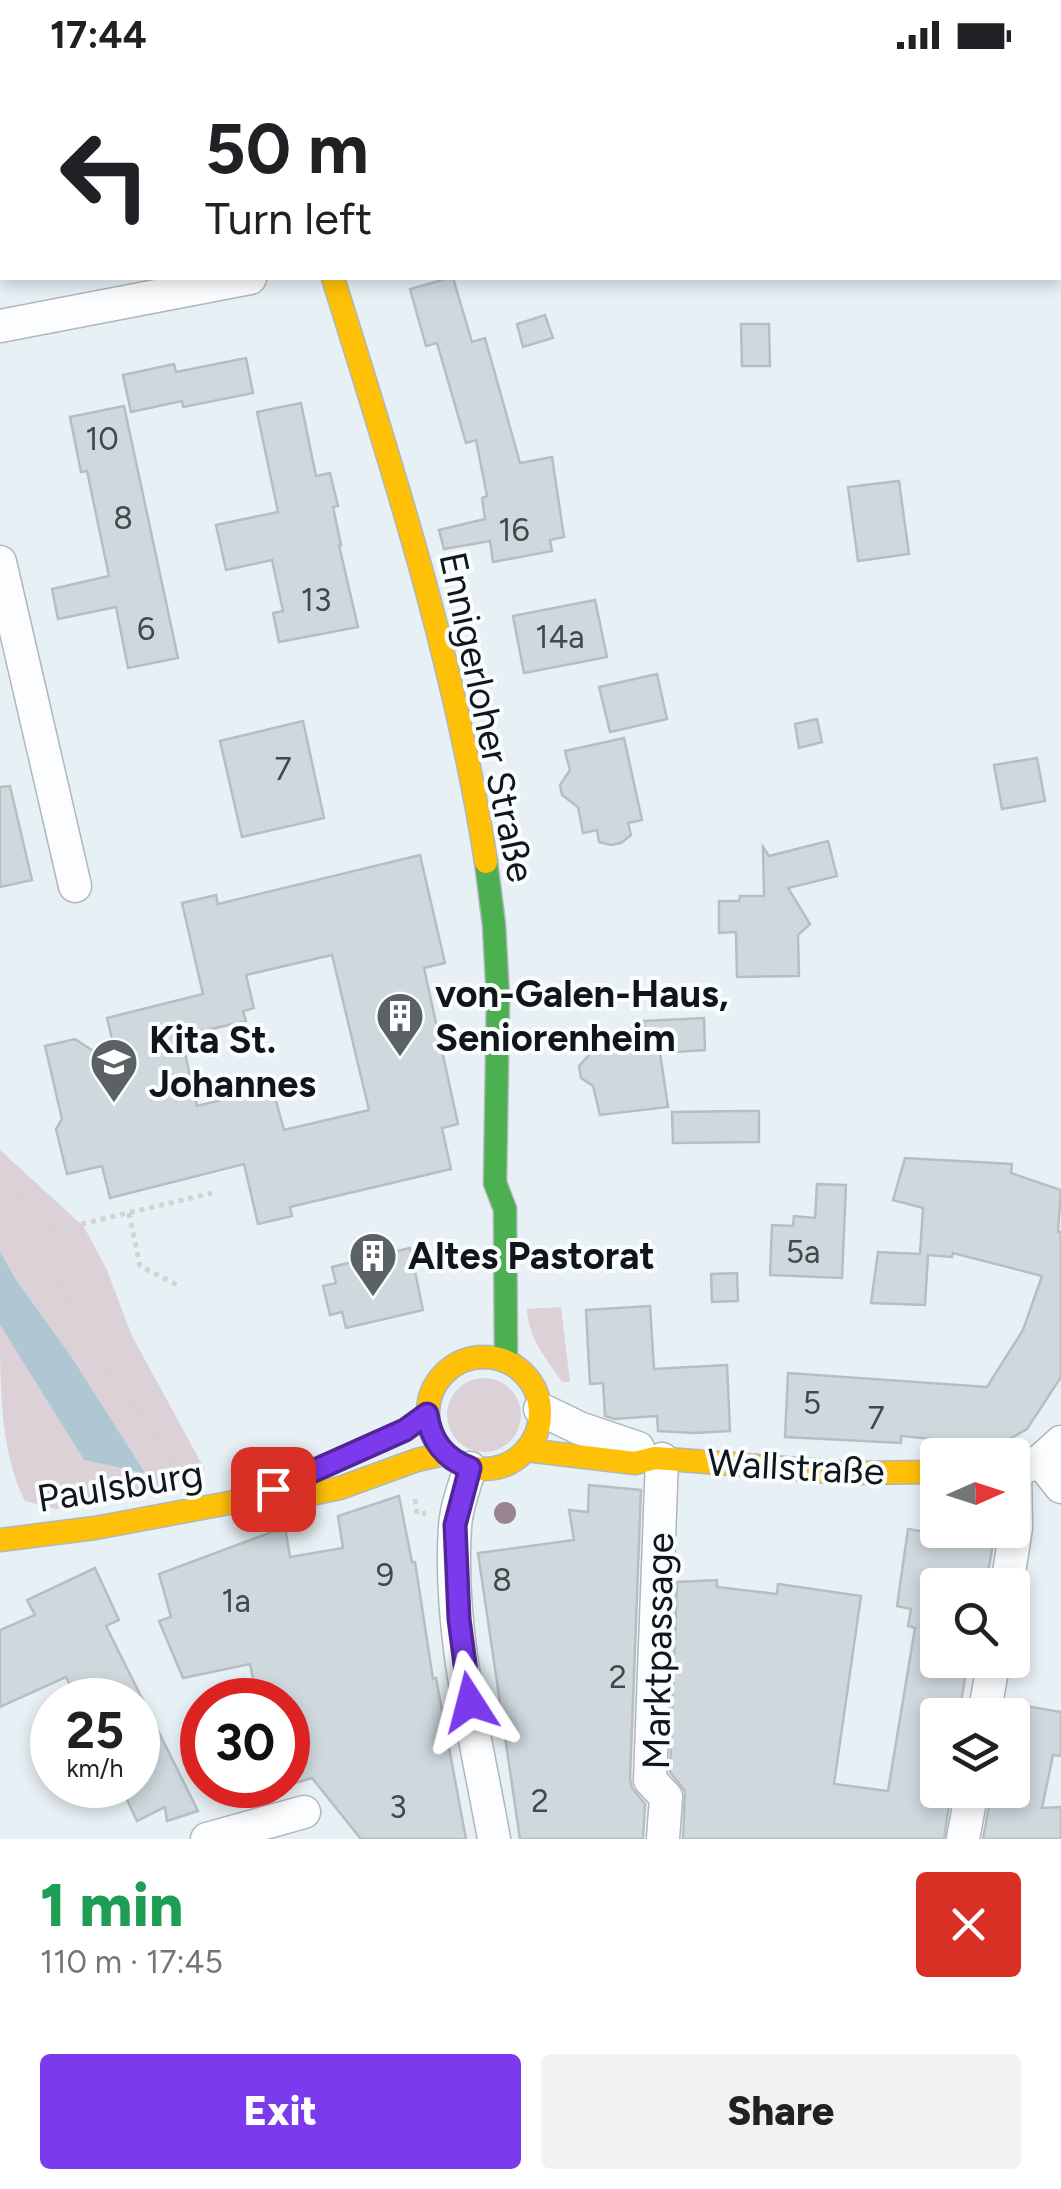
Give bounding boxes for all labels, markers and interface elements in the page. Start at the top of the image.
text: 17:44 [50,12,147,58]
text: 50 m [205,106,369,191]
icon: left [40,110,170,240]
text: Turn left [205,191,372,245]
house number: 10 [85,420,119,458]
house number: 8 [113,499,133,537]
house number: 16 [498,511,530,549]
street label: Ennigerloher Straße [430,548,544,886]
house number: 13 [301,581,331,619]
house number: 6 [137,610,155,648]
house number: 14a [535,618,585,656]
house number: 7 [274,750,292,788]
place label: von-Galen-Haus, Seniorenheim [435,971,728,1061]
building icon: von-Galen-Haus, Seniorenheim [374,990,426,1058]
place label: Kita St. Johannes [149,1017,316,1107]
school or university icon: Kita St. Johannes [88,1036,140,1104]
building icon: Altes Pastorat [347,1230,399,1298]
place label: Altes Pastorat [408,1233,655,1279]
house number: 5a [786,1233,820,1271]
house number: 5 [803,1384,821,1422]
house number: 7 [867,1399,885,1437]
north arrow [920,1438,1030,1548]
map controls [920,1438,1030,1808]
street label: Wallstraße [706,1439,886,1495]
pin [231,1447,316,1532]
street label: Paulsburg [34,1450,206,1522]
icon: arrive [246,1462,301,1517]
street label: Marktpassage [633,1532,683,1770]
house number: 9 [376,1556,394,1594]
house number: 8 [492,1561,512,1599]
button: search [920,1568,1030,1678]
house number: 1a [221,1582,251,1620]
position arrow [418,1650,522,1754]
house number: 2 [609,1658,627,1696]
speed limit sign: 30 [180,1678,310,1808]
button: layers [920,1698,1030,1808]
text: 25 [66,1700,124,1761]
text: km/h [66,1753,124,1783]
house number: 2 [531,1782,549,1820]
house number: 3 [389,1788,407,1826]
text: 1 min [40,1869,183,1941]
button: close [916,1872,1021,1977]
text: 110 m · 17:45 [40,1943,223,1981]
button: Exit [40,2054,521,2169]
button: Share [541,2054,1021,2169]

